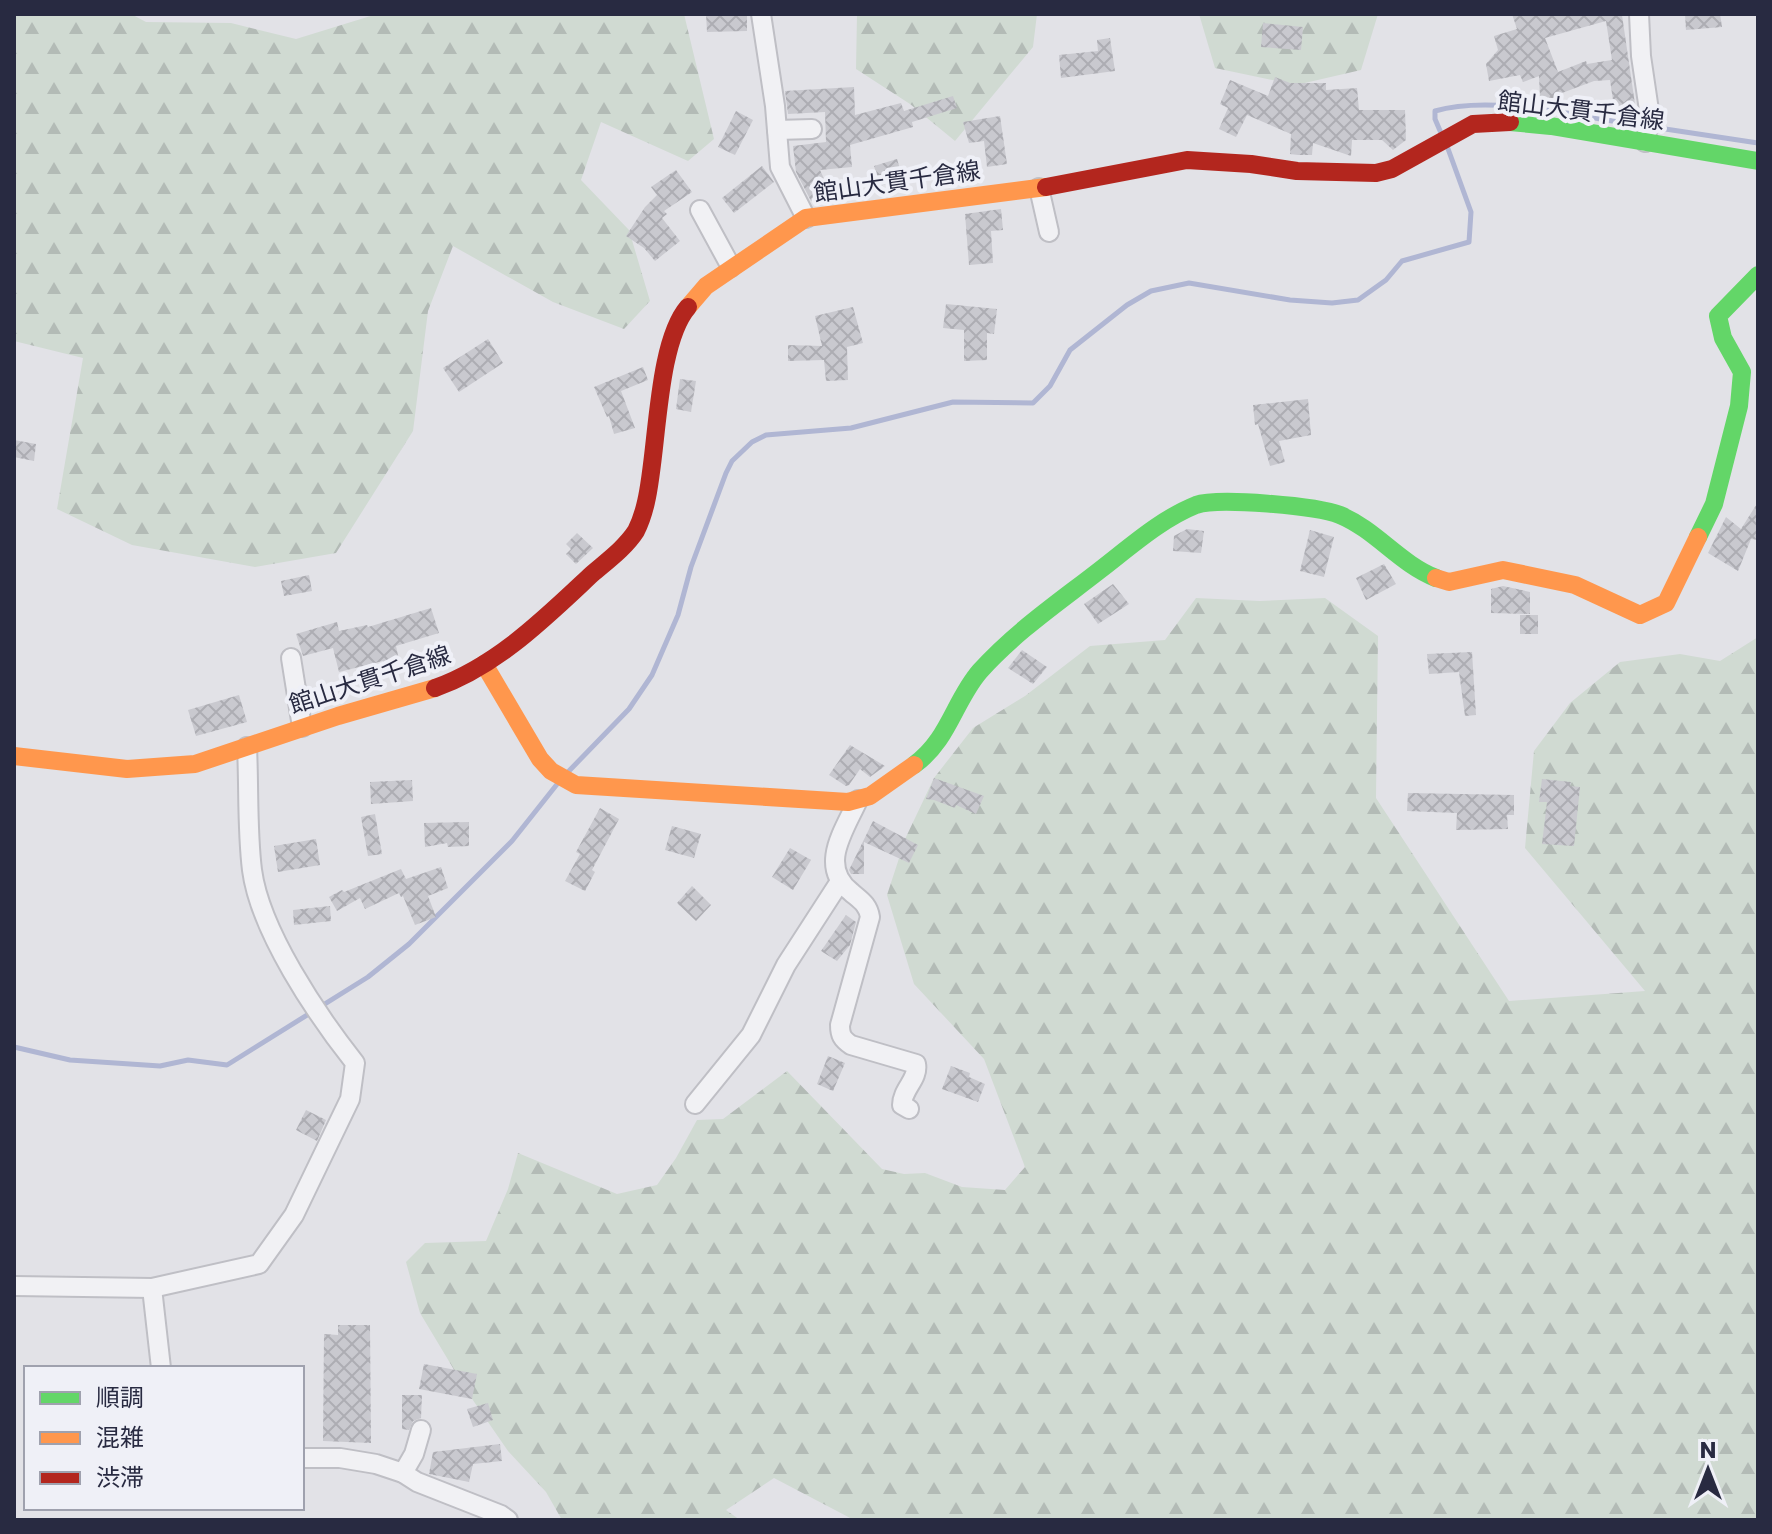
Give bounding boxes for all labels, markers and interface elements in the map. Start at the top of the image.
street label: 館山大貫千倉線 [1496,84,1666,137]
street label: 館山大貫千倉線 [811,153,982,210]
street label: 館山大貫千倉線 [285,638,455,721]
legend [24,1366,304,1510]
text: 順調 [96,1381,144,1414]
text: 混雑 [96,1421,144,1454]
north arrow [1668,1430,1748,1510]
text: N [1700,1435,1716,1466]
text: 渋滞 [96,1461,144,1494]

